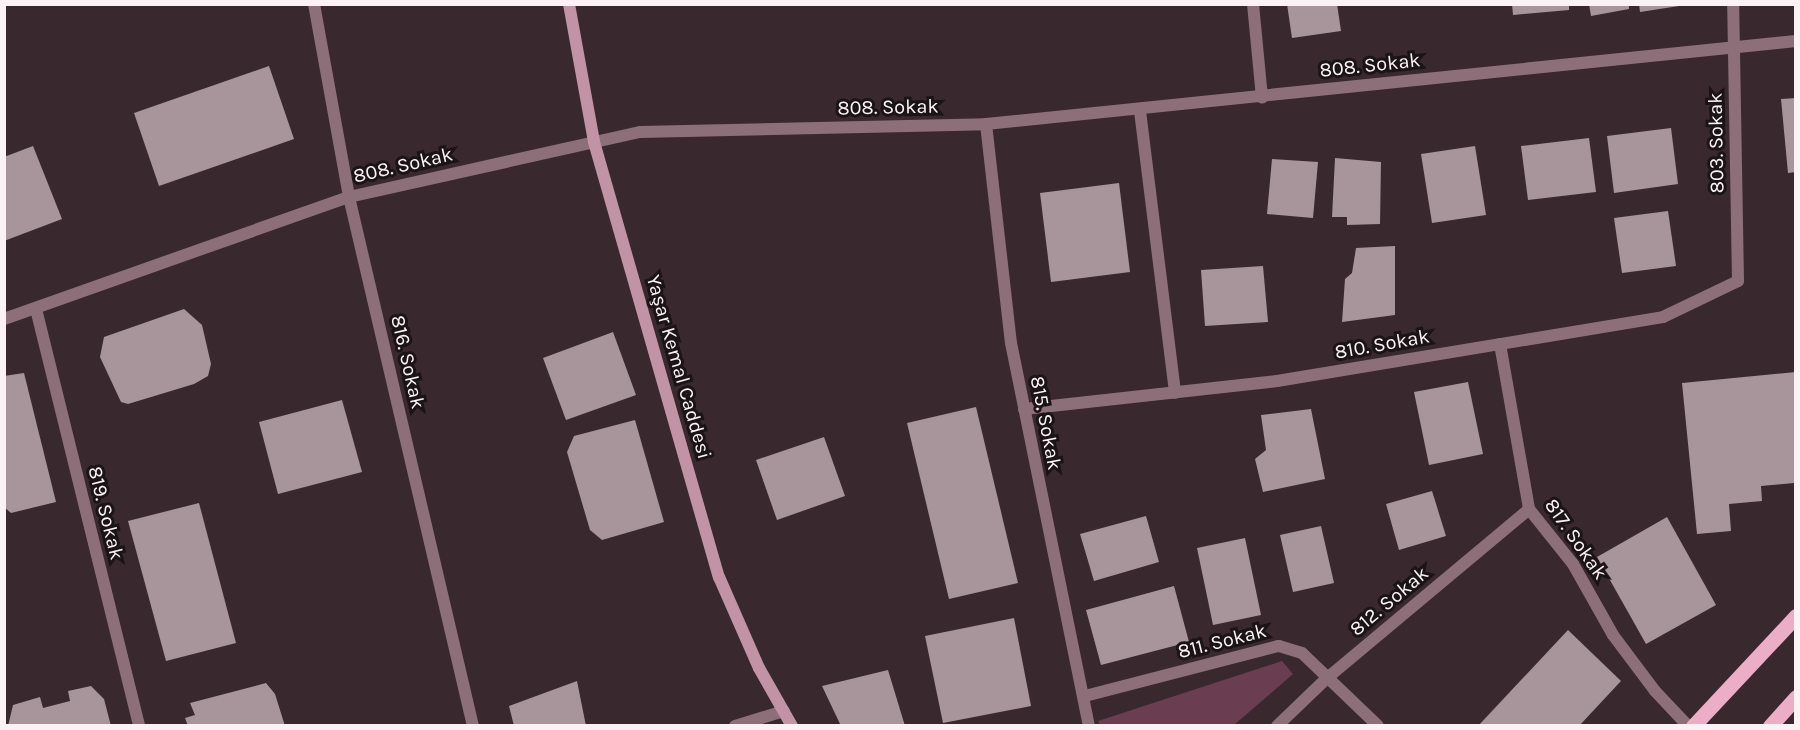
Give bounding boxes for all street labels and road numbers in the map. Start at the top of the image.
street label: 808. Sokak [1318,48,1422,82]
street label: 803. Sokak [1703,92,1729,194]
street label: 808. Sokak [837,94,939,120]
street label: 808. Sokak [351,142,455,188]
street label: Yaşar Kemal Caddesi [641,272,717,462]
street label: 816. Sokak [386,313,430,411]
street label: 810. Sokak [1333,324,1431,364]
street label: 815. Sokak [1025,374,1067,472]
street label: 819. Sokak [83,464,129,562]
street label: 817. Sokak [1539,494,1613,584]
street label: 812. Sokak [1345,561,1433,641]
street label: 811. Sokak [1175,618,1269,664]

